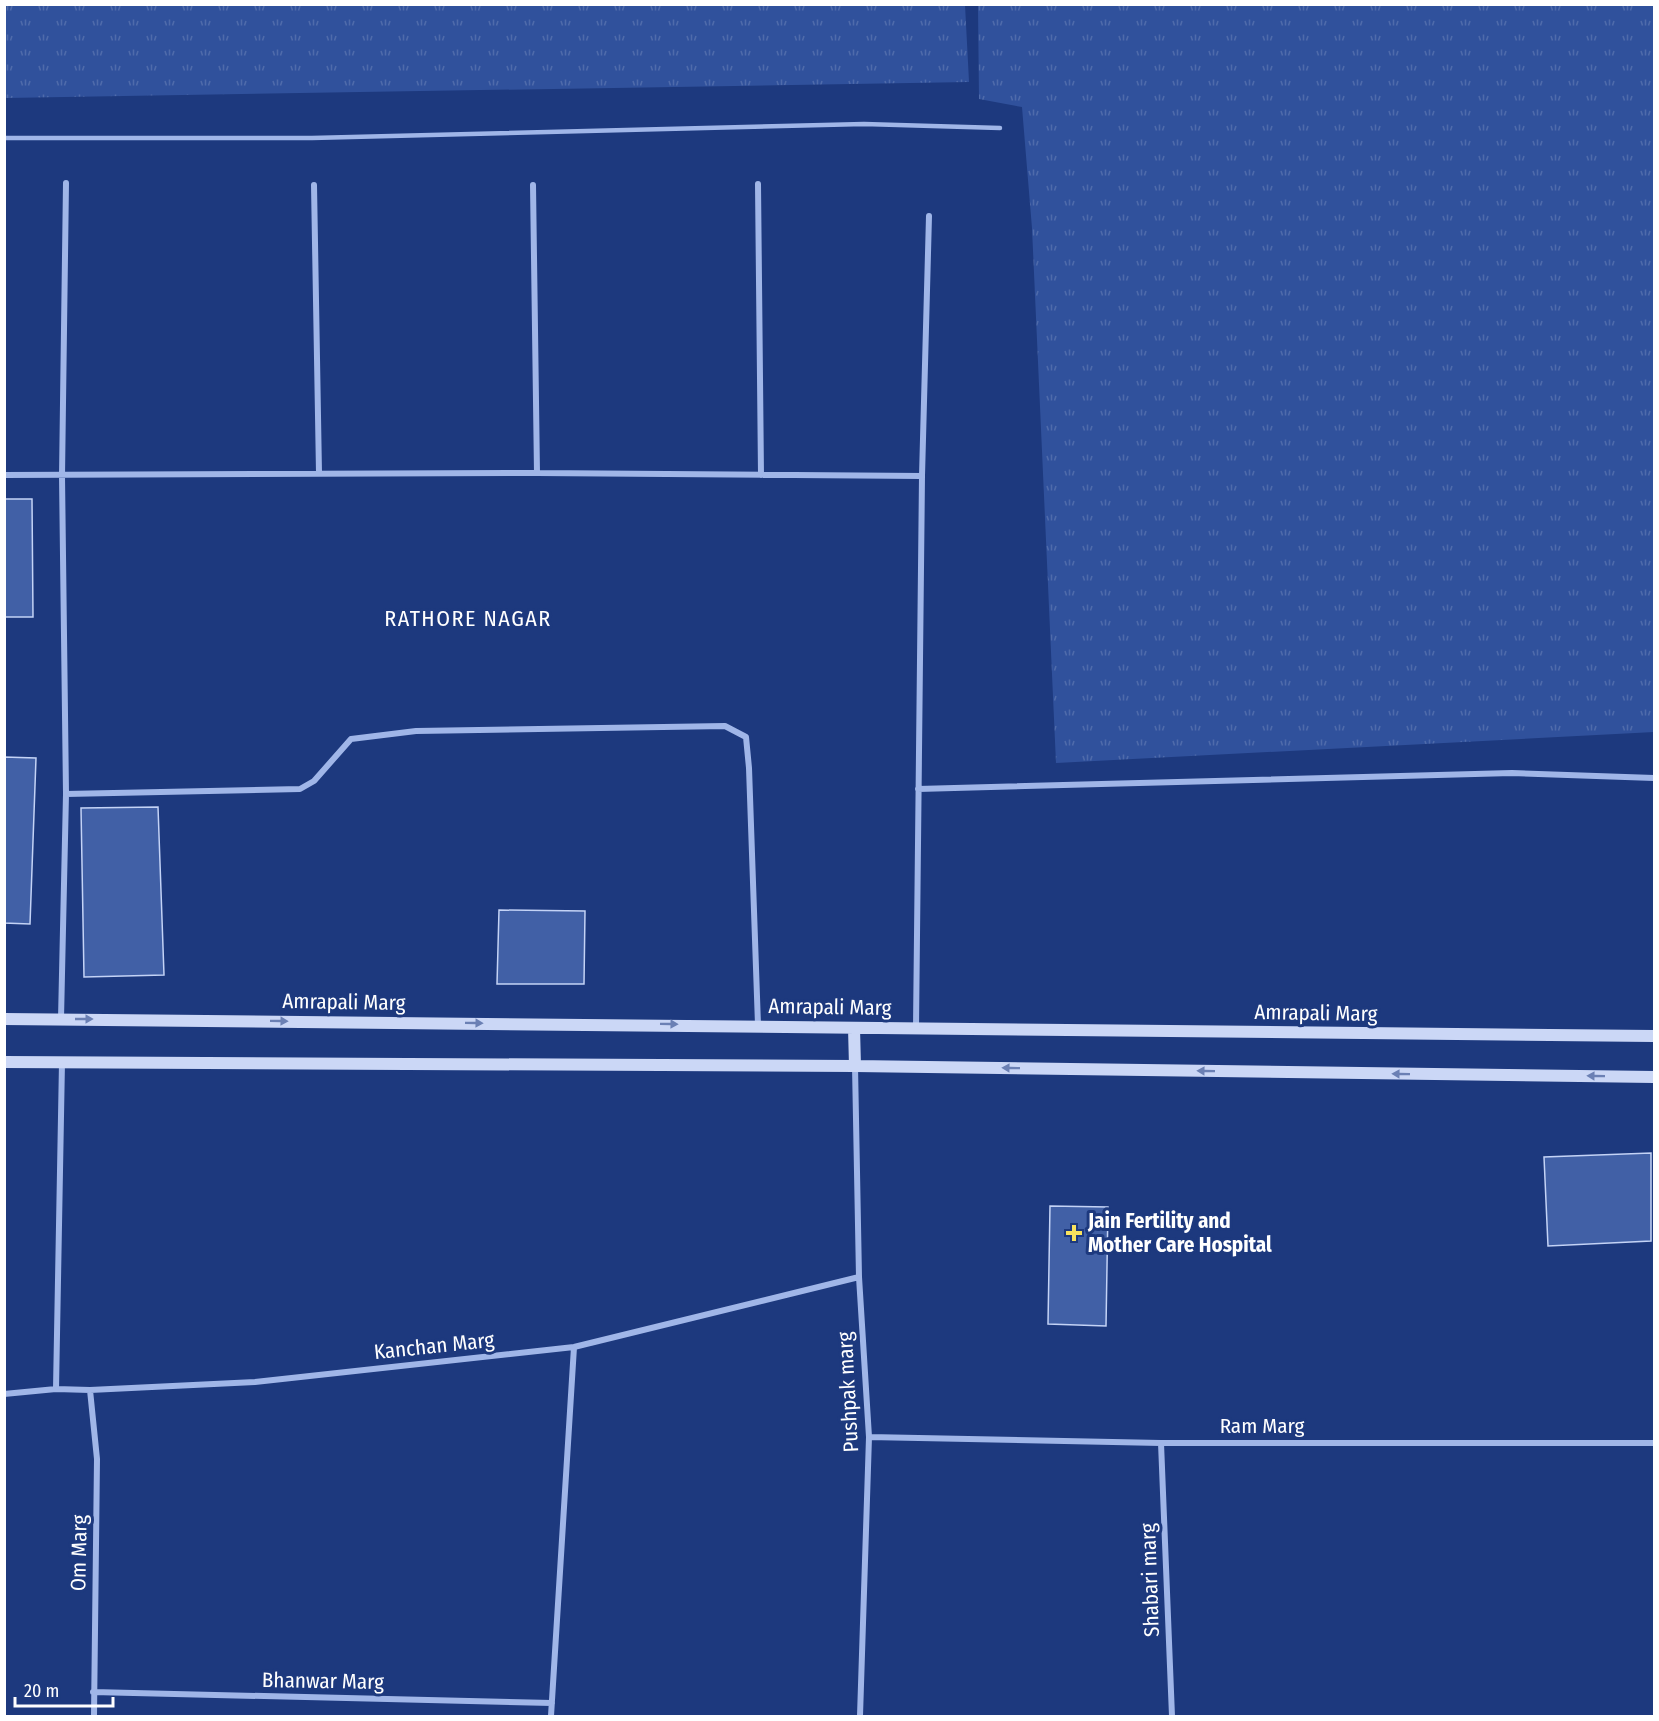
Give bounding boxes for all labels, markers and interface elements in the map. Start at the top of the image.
district label: RATHORE NAGAR [384,605,552,632]
street label: Amrapali Marg [282,988,406,1016]
street label: Amrapali Marg [768,993,892,1021]
street label: Amrapali Marg [1254,999,1378,1027]
one-way arrow [74,1014,93,1024]
one-way arrow [269,1016,288,1026]
one-way arrow [464,1018,483,1028]
one-way arrow [659,1020,678,1029]
one-way arrow [1002,1063,1021,1073]
one-way arrow [1197,1066,1216,1076]
one-way arrow [1392,1069,1411,1078]
one-way arrow [1587,1071,1606,1081]
place label: Jain Fertility and Mother Care Hospital [1087,1208,1272,1258]
marker: Jain Fertility and Mother Care Hospital [1065,1224,1083,1242]
street label: Kanchan Marg [373,1327,496,1365]
street label: Pushpak marg [832,1331,864,1453]
street label: Ram Marg [1220,1413,1304,1439]
street label: Om Marg [65,1514,93,1591]
street label: Shabari marg [1135,1522,1165,1637]
street label: Bhanwar Marg [262,1667,384,1695]
scale bar [15,1670,112,1708]
text: 20 m [24,1680,59,1702]

